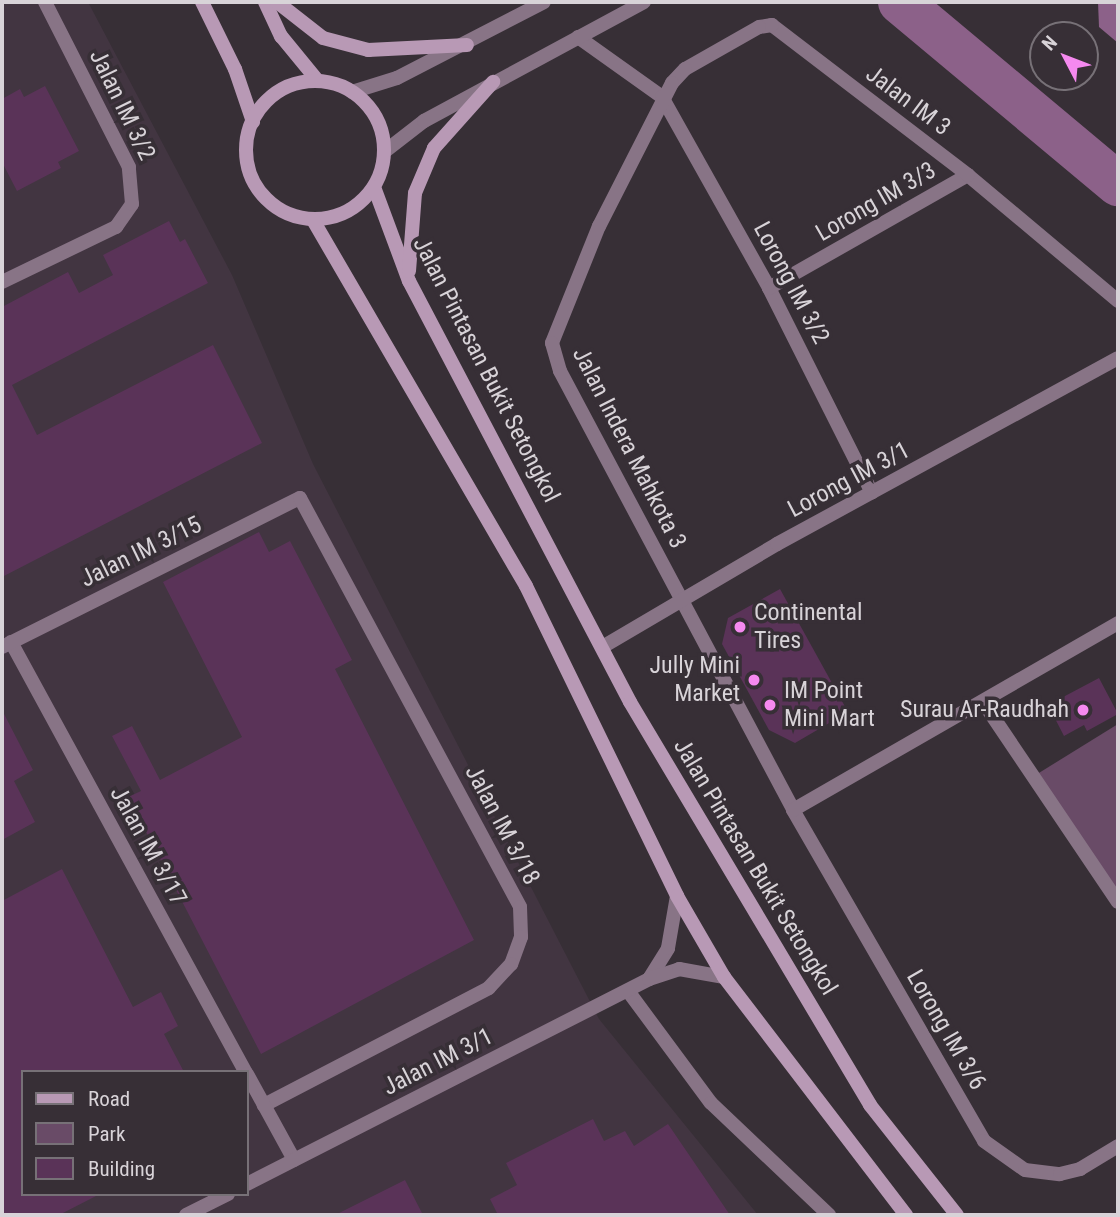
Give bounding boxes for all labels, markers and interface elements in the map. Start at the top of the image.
north arrow [1029,21,1099,91]
text: N [1037,31,1062,55]
street label: Jalan IM 3/2 [83,45,161,165]
street label: Jalan IM 3 [860,60,956,142]
street label: Lorong IM 3/3 [811,156,941,248]
street label: Lorong IM 3/2 [747,217,835,349]
street label: Jalan Pintasan Bukit Setongkol [406,233,566,507]
street label: Jalan Indera Mahkota 3 [566,343,692,553]
street label: Lorong IM 3/1 [783,436,915,524]
street label: Jalan IM 3/15 [76,510,206,594]
place label: Continental Tires [754,599,862,655]
marker: Continental Tires [732,619,748,635]
place label: Jully Mini Market [650,652,740,708]
marker: Jully Mini Market [746,672,762,688]
place label: IM Point Mini Mart [784,677,875,733]
place label: Surau Ar-Raudhah [900,696,1069,724]
marker: IM Point Mini Mart [762,697,778,713]
marker: Surau Ar-Raudhah [1075,702,1091,718]
street label: Jalan Pintasan Bukit Setongkol [667,734,843,1000]
street label: Jalan IM 3/18 [458,760,546,890]
street label: Jalan IM 3/17 [104,782,192,910]
street label: Lorong IM 3/6 [900,965,992,1095]
street label: Jalan IM 3/1 [378,1022,498,1102]
legend [21,1070,248,1196]
text: Road [88,1087,130,1111]
text: Park [88,1122,125,1146]
text: Building [88,1157,155,1181]

